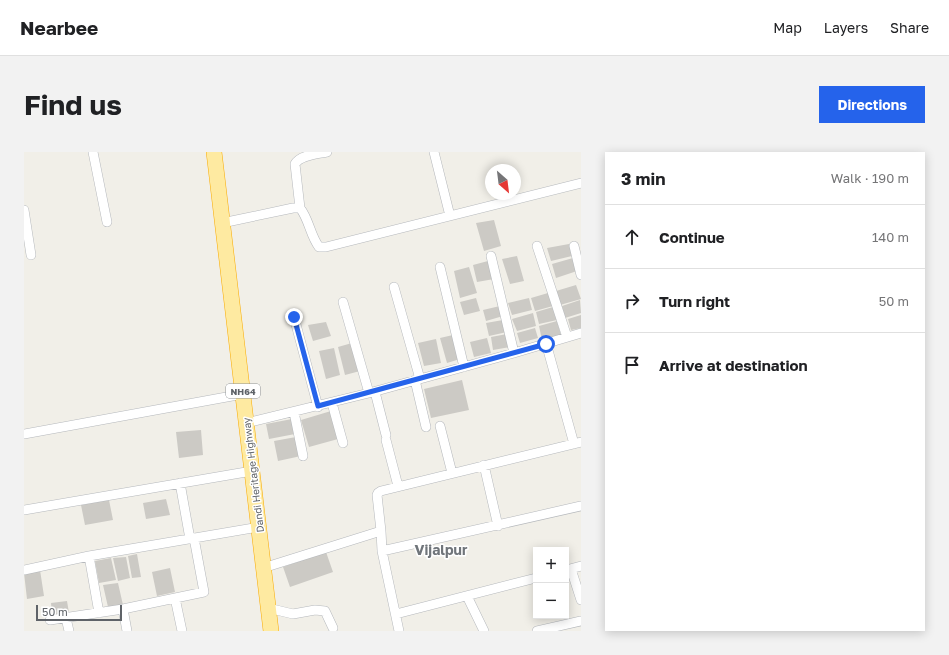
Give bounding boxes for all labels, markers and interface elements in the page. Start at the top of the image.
text: Nearbee [20,16,98,39]
text: Map [773,19,802,36]
text: Layers [824,19,868,36]
text: Share [890,19,929,36]
button: Directions [819,86,925,123]
text: Find us [24,88,122,121]
north arrow [485,164,521,200]
text: 3 min [621,168,665,189]
text: Walk · 190 m [831,170,909,186]
icon: ahead [621,226,643,248]
text: Continue [659,228,725,246]
text: 140 m [872,229,909,245]
icon: right [621,290,643,312]
text: Turn right [659,292,730,310]
text: 50 m [879,293,909,309]
route end [285,308,303,326]
route start [537,335,555,353]
icon: arrive [621,354,643,376]
text: Arrive at destination [659,356,808,374]
road number: NH64 [226,384,260,398]
street label: Dandi Heritage Highway [240,416,266,533]
district label: Vijalpur [415,541,468,558]
map controls [533,547,569,619]
button: + [533,547,569,583]
button: − [533,583,569,619]
scale bar [36,603,122,622]
text: 50 m [42,605,68,618]

